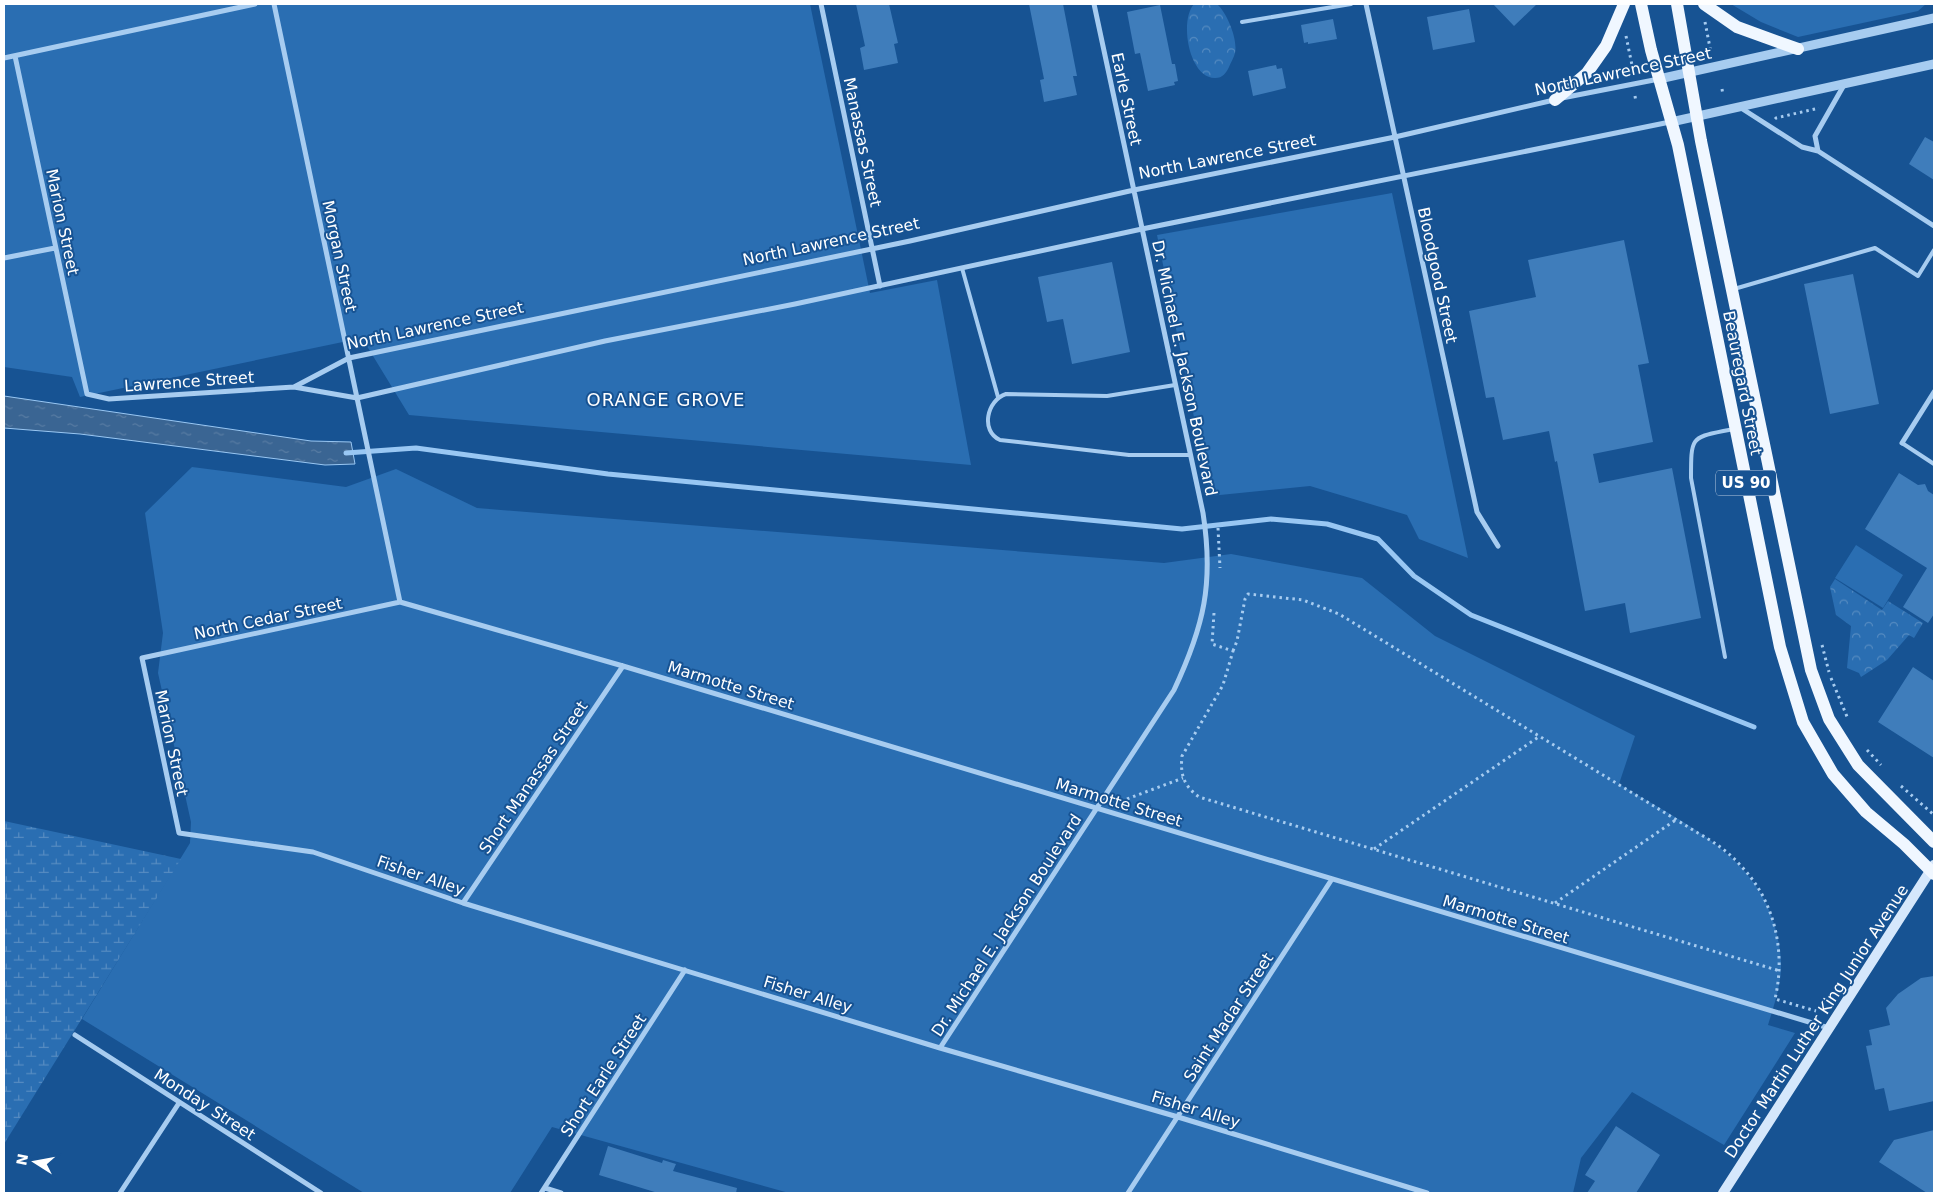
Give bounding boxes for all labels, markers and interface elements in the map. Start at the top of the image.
street label: North Lawrence Street [1533,43,1713,100]
street label: Earle Street [1107,51,1146,147]
street label: Manassas Street [839,76,886,209]
street label: North Lawrence Street [1137,130,1317,183]
street label: Marion Street [42,167,83,277]
street label: Morgan Street [318,199,361,314]
street label: Bloodgood Street [1414,205,1461,345]
street label: North Lawrence Street [741,213,921,270]
street label: Dr. Michael E. Jackson Boulevard [1148,238,1221,498]
street label: North Lawrence Street [345,297,525,354]
street label: Beauregard Street [1719,309,1766,457]
street label: Lawrence Street [123,367,255,396]
district label: ORANGE GROVE [587,389,745,410]
road number: US 90 [1716,470,1776,496]
street label: North Cedar Street [192,593,344,643]
street label: Marmotte Street [665,657,796,714]
street label: Marion Street [151,688,192,798]
street label: Short Manassas Street [475,697,592,857]
street label: Marmotte Street [1053,774,1184,831]
street label: Dr. Michael E. Jackson Boulevard [927,811,1085,1040]
street label: Fisher Alley [374,852,467,899]
street label: Doctor Martin Luther King Junior Avenue [1721,881,1912,1162]
street label: Marmotte Street [1440,891,1571,948]
street label: Saint Madar Street [1180,949,1277,1085]
street label: Fisher Alley [761,972,854,1017]
street label: Short Earle Street [557,1010,650,1140]
street label: Monday Street [151,1065,259,1144]
street label: Fisher Alley [1149,1087,1242,1132]
north arrow [10,1137,60,1187]
text: N [13,1152,31,1167]

